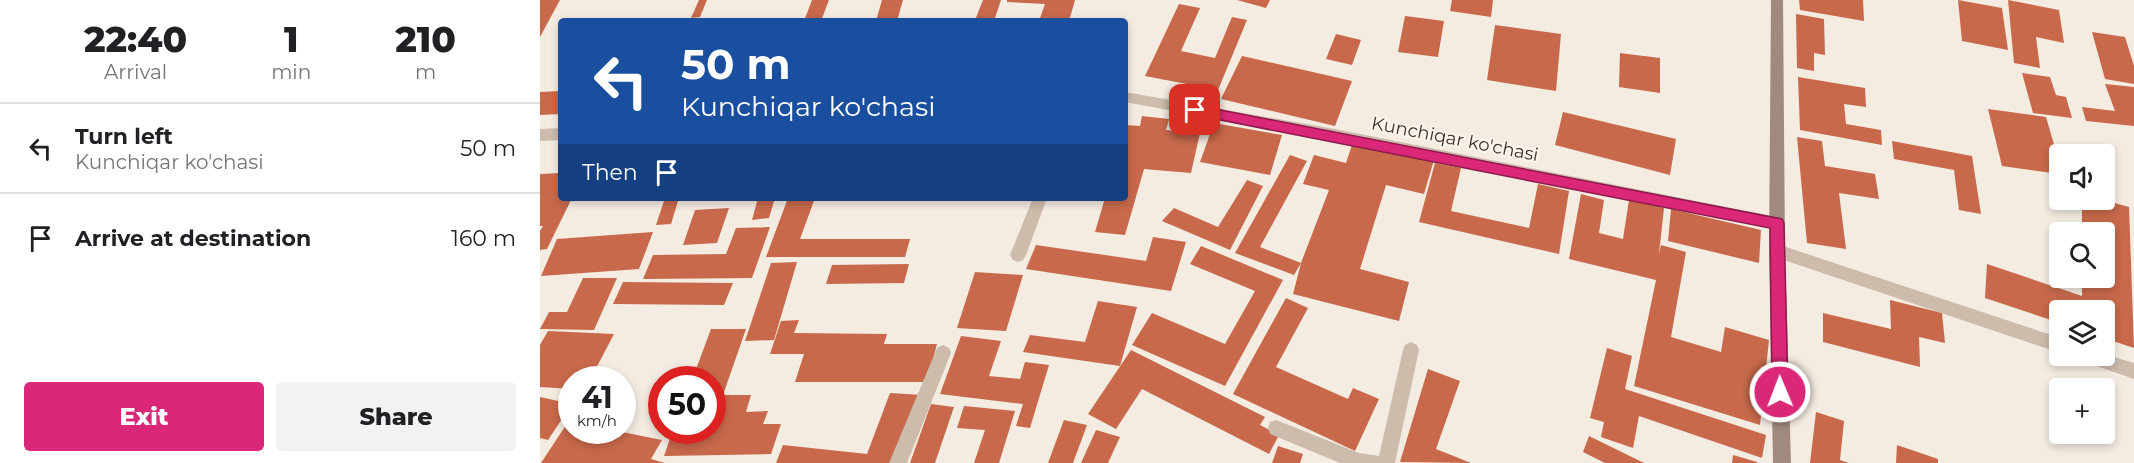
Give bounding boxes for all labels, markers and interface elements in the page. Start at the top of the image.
text: 22:40 [84,17,187,61]
text: 1 [284,17,298,61]
text: 210 [395,17,456,61]
text: 50 m [681,38,790,90]
icon: left [582,42,660,120]
text: Arrival [104,60,167,84]
text: min [271,60,311,84]
text: m [415,60,436,84]
pin [1169,84,1220,135]
text: Kunchiqar ko'chasi [681,90,936,123]
icon: arrive [1178,93,1211,126]
street label: Kunchiqar ko'chasi [1370,112,1540,166]
text: Turn left [75,123,173,150]
icon: left [24,132,57,165]
text: 50 m [460,135,516,162]
map controls [2049,144,2115,444]
button: sound [2049,144,2115,210]
text: Kunchiqar ko'chasi [75,150,264,174]
icon: arrive [650,156,683,189]
text: Then [582,159,638,186]
icon: arrive [24,222,57,255]
button: search [2049,222,2115,288]
text: Arrive at destination [75,225,311,252]
text: 160 m [451,225,516,252]
button: layers [2049,300,2115,366]
position arrow [1748,360,1812,424]
speed limit sign: 50 [648,366,726,444]
button: + [2049,378,2115,444]
text: 41 [581,379,613,416]
button: Exit [24,382,264,451]
button: Share [276,382,516,451]
text: km/h [577,411,617,430]

